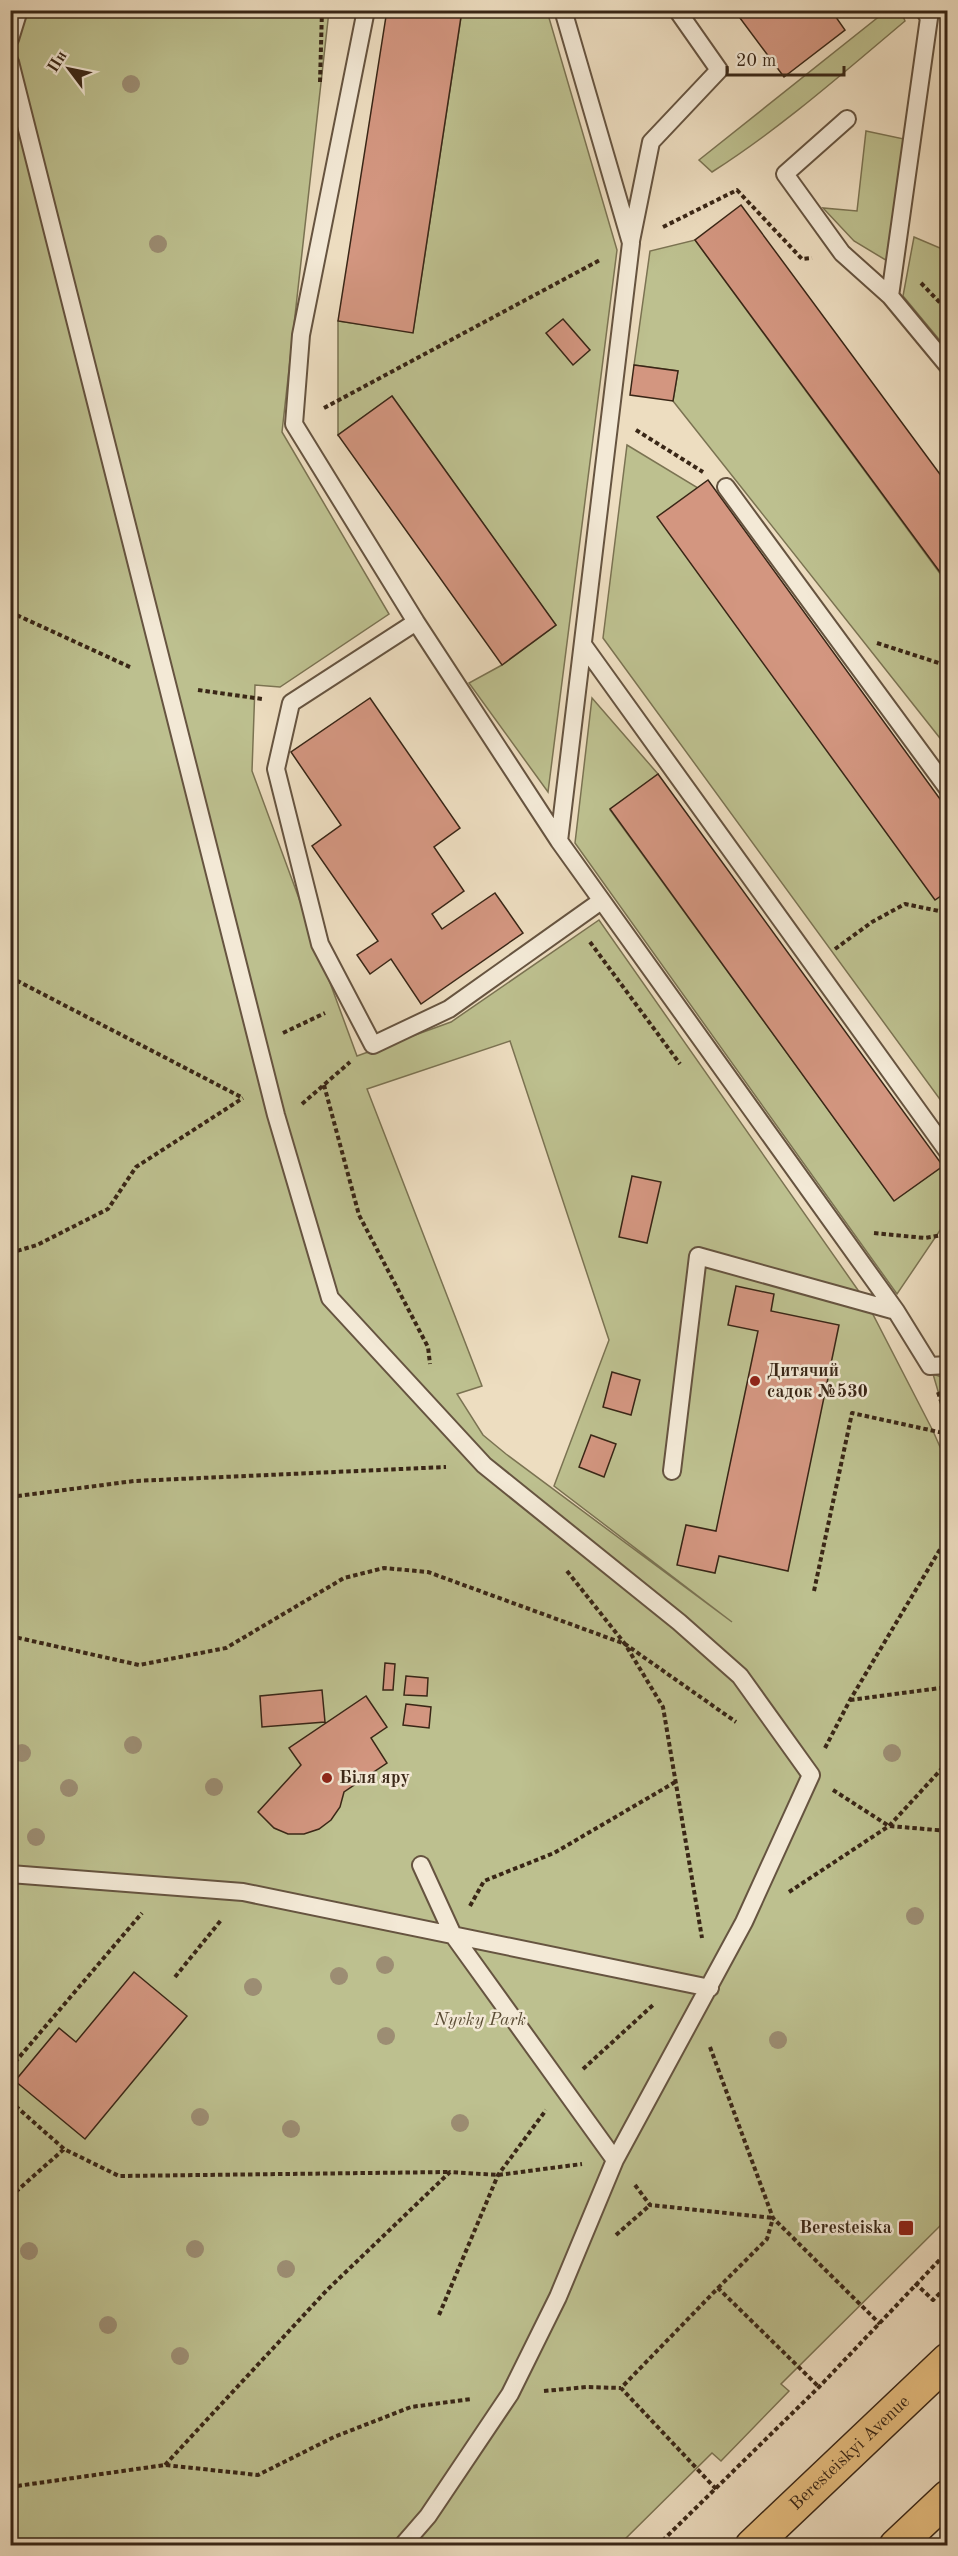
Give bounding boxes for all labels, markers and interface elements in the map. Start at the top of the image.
north arrow [39,39,99,99]
scale bar [727,39,844,77]
text: Пн [45,49,71,76]
text: 20 m [736,52,776,70]
place label: Дитячий садок №530 [767,1362,868,1401]
marker: Дитячий садок №530 [748,1374,762,1388]
place label: Біля яру [339,1769,410,1787]
marker: Біля яру [320,1771,334,1785]
park label: Nyvky Park [433,2011,526,2029]
place label: Beresteiska [799,2219,892,2237]
marker: Beresteiska [897,2219,915,2237]
street label: Beresteiskyi Avenue [787,2392,913,2514]

